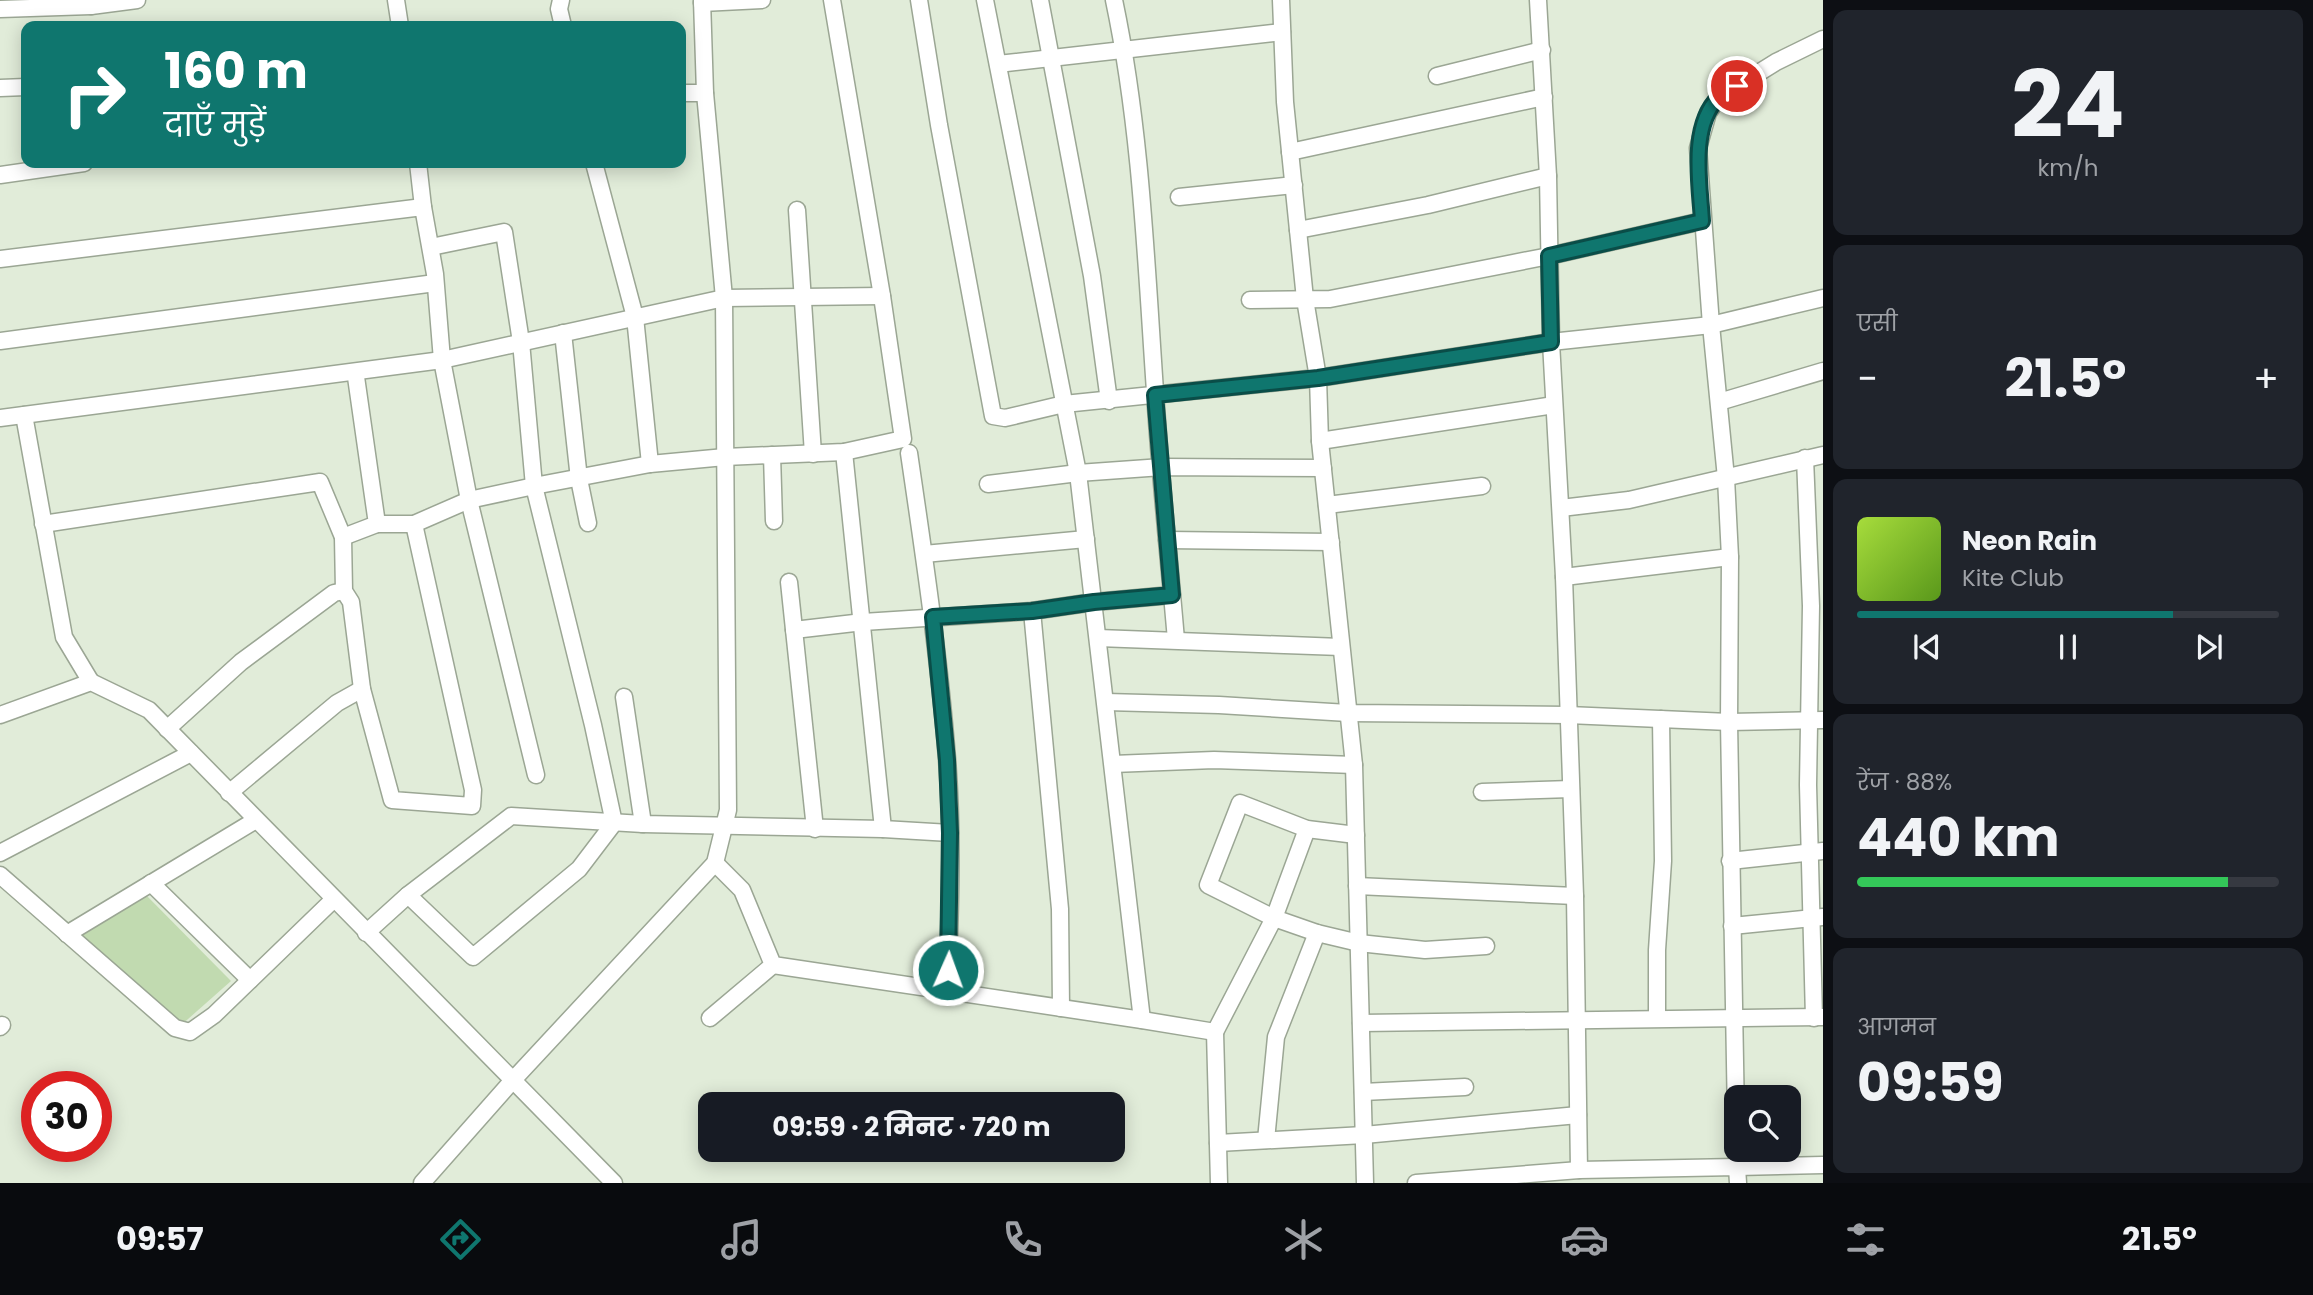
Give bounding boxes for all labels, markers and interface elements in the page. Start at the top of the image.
text: 160 m [164,37,308,105]
text: 24 [2011,41,2125,169]
icon: right [49,49,140,140]
pin [1707,56,1767,116]
icon: arrive [1718,67,1756,105]
text: दाएँ मुड़ें [164,102,266,147]
text: km/h [2037,152,2099,184]
text: एसी [1857,307,1898,339]
text: 21.5° [2005,342,2126,415]
text: − [1857,352,1878,405]
text: + [2253,352,2279,405]
text: Neon Rain [1962,523,2097,559]
text: Kite Club [1962,562,2064,594]
icon: previous [1908,628,1946,666]
icon: pause [2049,628,2087,666]
icon: next [2190,628,2228,666]
text: रेंज · 88% [1857,766,1952,798]
text: 440 km [1857,801,2060,874]
position arrow [911,933,985,1007]
text: आगमन [1857,1011,1936,1043]
text: 09:59 [1857,1046,2003,1119]
speed limit sign: 30 [21,1071,112,1162]
map controls [1724,1085,1801,1162]
button: search [1724,1085,1801,1162]
text: 09:59 · 2 मिनट · 720 m [772,1109,1051,1145]
icon: directions [436,1215,485,1264]
icon: music [717,1215,766,1264]
icon: phone [998,1215,1047,1264]
icon: climate [1279,1215,1328,1264]
icon: car [1560,1215,1609,1264]
icon: filters [1841,1215,1890,1264]
text: 09:57 [116,1216,204,1261]
text: 21.5° [2122,1216,2197,1261]

